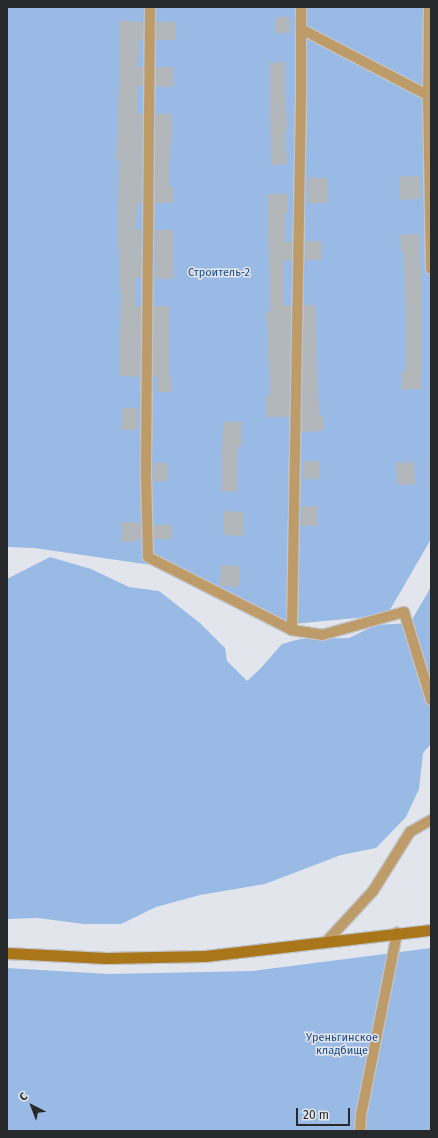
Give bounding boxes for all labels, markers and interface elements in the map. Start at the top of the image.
park label: Строитель-2 [188,266,250,280]
park label: Уреньгинское кладбище [306,1032,378,1058]
north arrow [12,1086,52,1126]
text: С [17,1090,30,1104]
scale bar [298,1100,352,1126]
text: 20 m [303,1108,329,1122]

